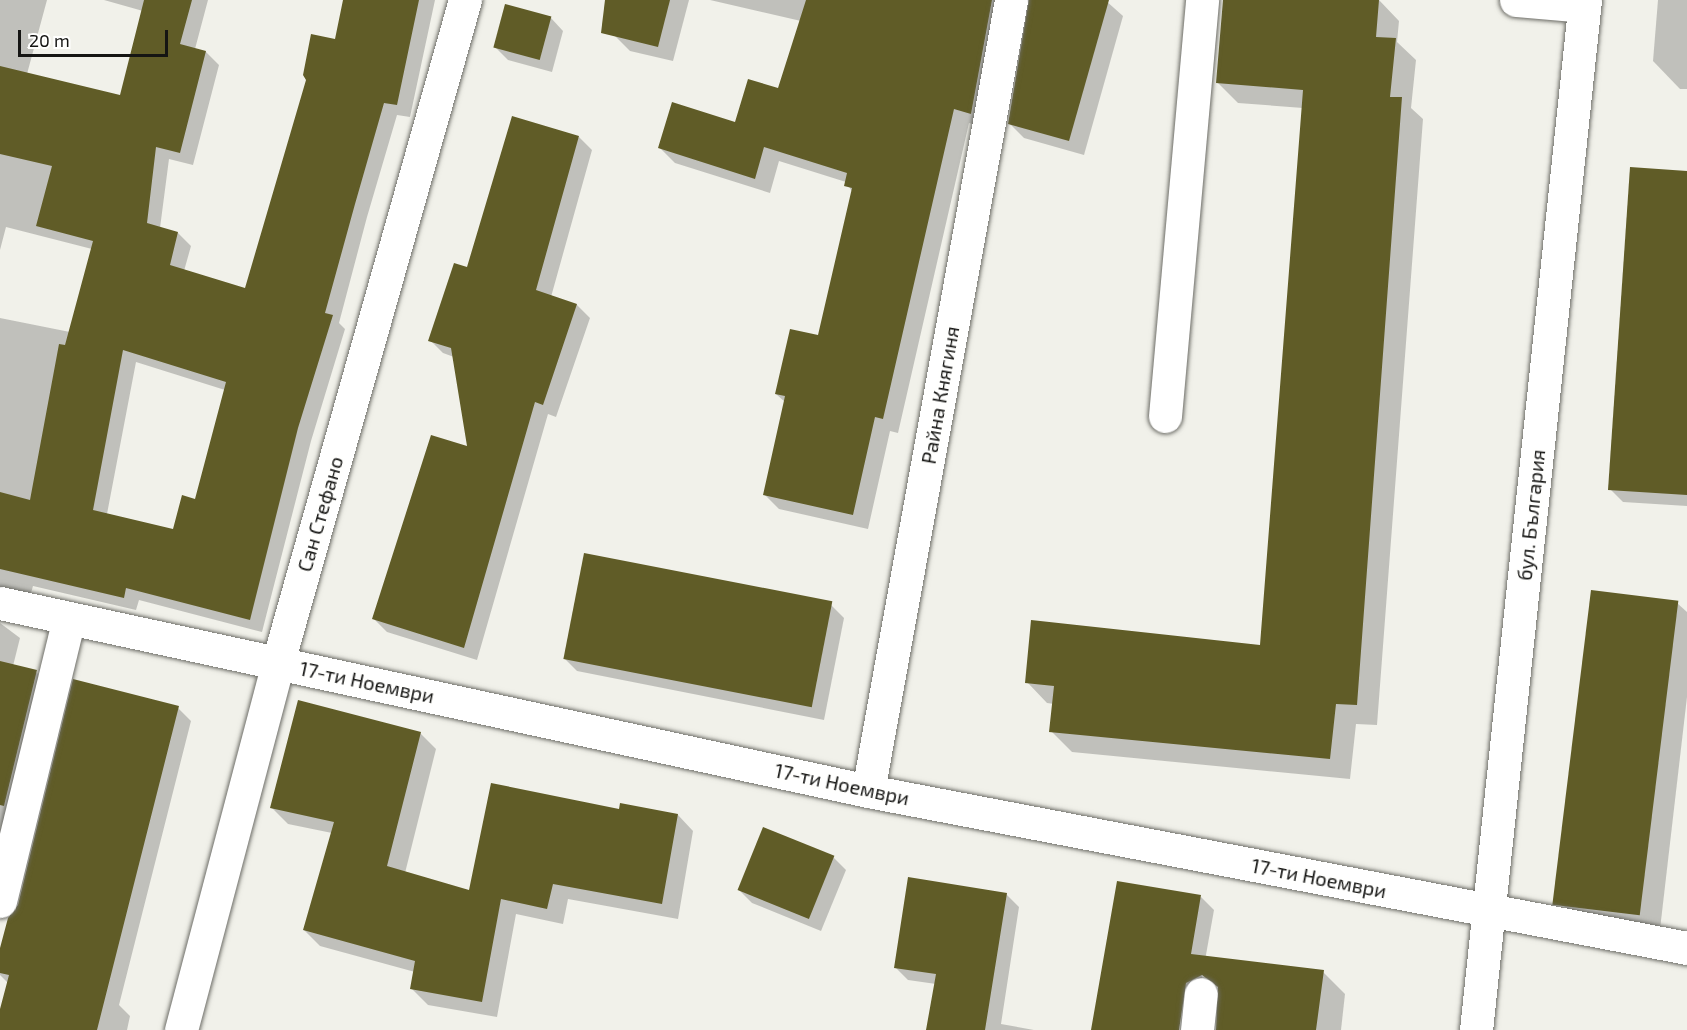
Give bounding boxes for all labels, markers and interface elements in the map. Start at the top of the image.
scale bar [21,18,171,56]
text: 20 m [29,29,70,51]
street label: Райна Княгиня [916,324,964,466]
street label: бул. България [1512,448,1550,582]
street label: Сан Стефано [292,454,348,574]
street label: 17-ти Ноември [298,656,436,708]
street label: 17-ти Ноември [773,758,911,810]
street label: 17-ти Ноември [1249,853,1389,903]

